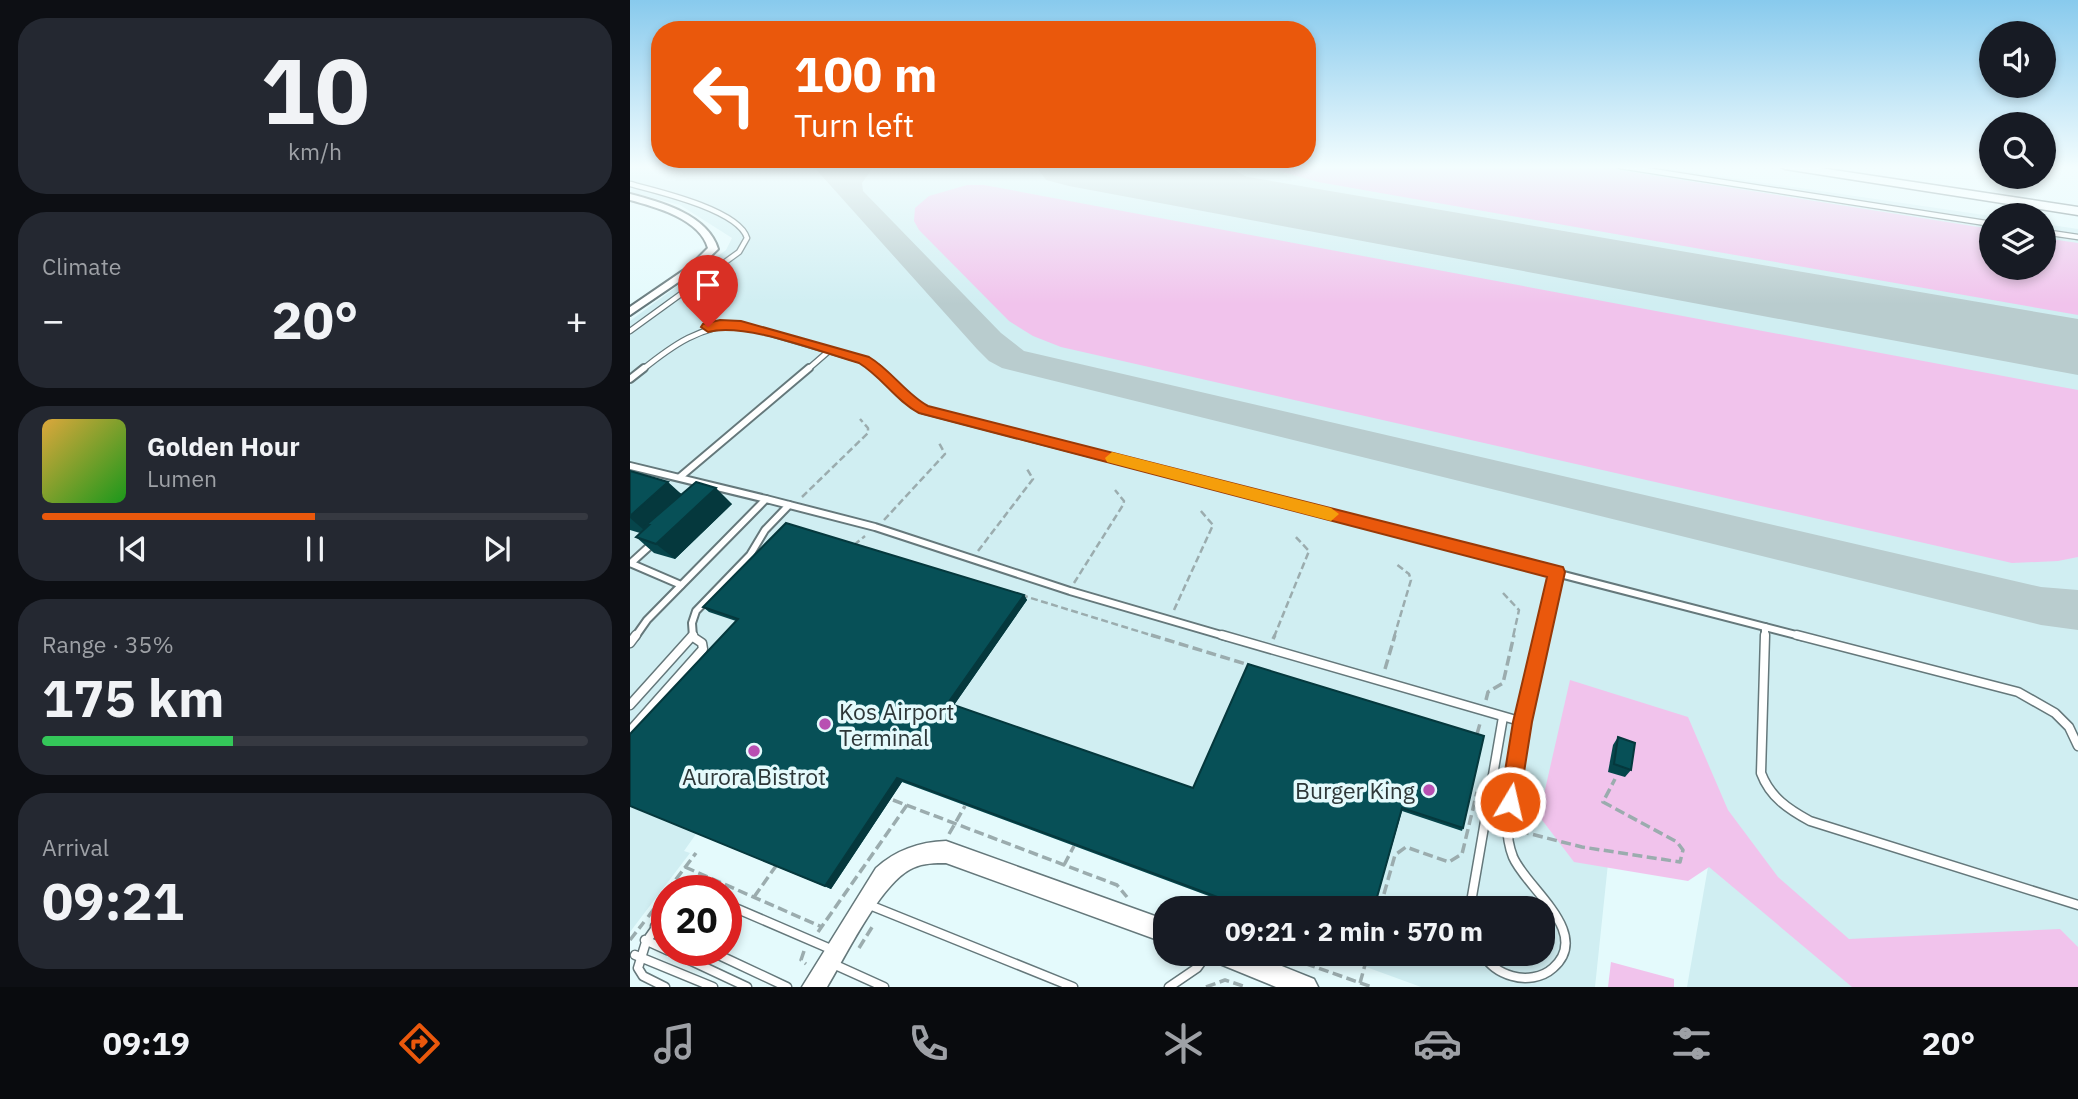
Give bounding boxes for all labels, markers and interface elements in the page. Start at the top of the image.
map controls [1979,21,2056,280]
button: sound [1979,21,2056,98]
text: 10 [260,31,370,149]
text: 100 m [794,42,938,105]
icon: left [679,49,770,140]
text: Turn left [794,104,914,146]
button: search [1979,112,2056,189]
text: km/h [288,136,342,166]
button: layers [1979,203,2056,280]
text: Climate [42,251,121,281]
pin [678,255,738,327]
icon: arrive [689,266,727,304]
text: 20° [272,286,358,353]
text: − [42,295,65,344]
text: + [565,295,588,344]
text: Golden Hour [147,429,300,463]
text: Lumen [147,463,217,493]
icon: previous [114,530,152,568]
icon: pause [296,530,334,568]
icon: next [478,530,516,568]
text: Range · 35% [42,629,174,659]
text: 175 km [42,664,224,731]
place label: Kos Airport Terminal [839,696,954,752]
marker: Kos Airport Terminal [817,716,833,732]
marker: Aurora Bistrot [746,743,762,759]
place label: Aurora Bistrot [682,761,826,791]
position arrow [1473,765,1547,839]
place label: Burger King [1295,775,1415,805]
marker: Burger King [1421,782,1437,798]
text: Arrival [42,832,109,862]
text: 09:21 [42,867,184,934]
speed limit sign: 20 [651,875,742,966]
text: 09:21 · 2 min · 570 m [1225,914,1483,948]
icon: directions [395,1019,444,1068]
icon: music [650,1019,699,1068]
icon: phone [904,1019,953,1068]
icon: climate [1159,1019,1208,1068]
icon: car [1413,1019,1462,1068]
icon: filters [1667,1019,1716,1068]
text: 09:19 [103,1022,190,1064]
text: 20° [1922,1022,1975,1064]

